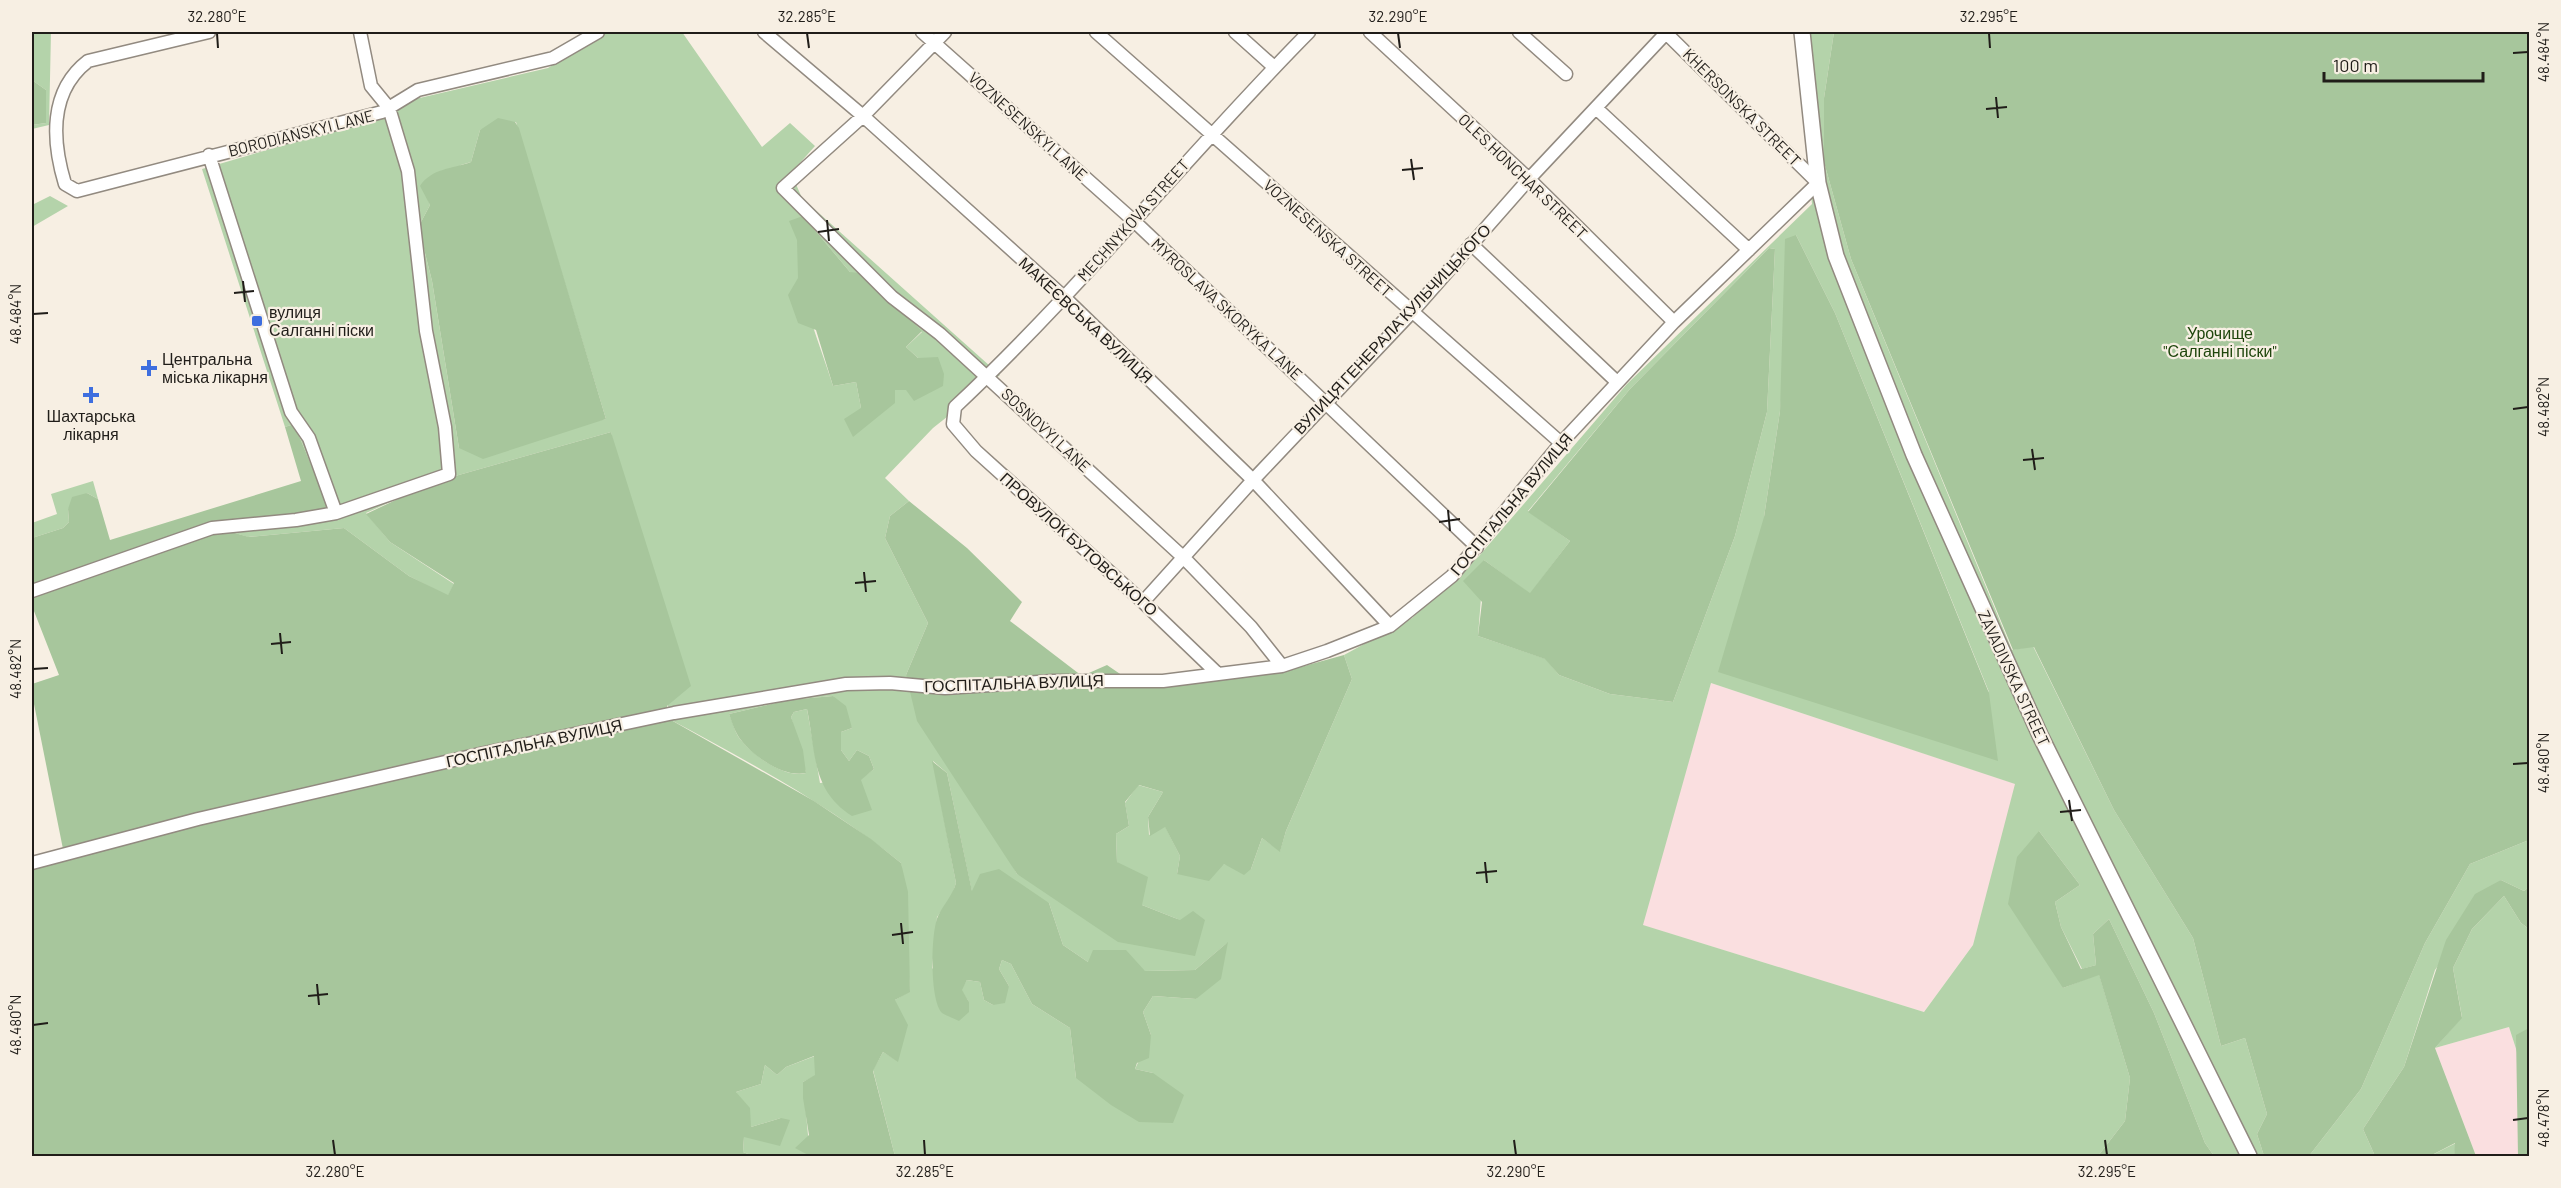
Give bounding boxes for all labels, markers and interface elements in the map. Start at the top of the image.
text: 32.280°E [187,7,247,25]
text: 32.285°E [778,7,836,25]
text: 32.290°E [1368,7,1428,25]
text: 32.295°E [1960,7,2018,25]
text: 48.484°N [2534,22,2552,82]
street label: KHERSONSKA STREET [1680,44,1805,169]
scale bar [2324,45,2483,83]
text: 100 m [2333,54,2378,76]
street label: VOZNESENSKYI LANE [965,67,1092,184]
street label: BORODIANSKYI LANE [226,105,376,160]
street label: OLES HONCHAR STREET [1455,109,1592,242]
street label: MECHNYKOVA STREET [1073,155,1192,285]
street label: VOZNESENSKA STREET [1260,175,1397,300]
street label: ВУЛИЦЯ ГЕНЕРАЛА КУЛЬЧИЦЬКОГО [1289,220,1494,438]
street label: MYROSLAVA SKORYKA LANE [1148,234,1307,384]
street label: МАКЕЄВСЬКА ВУЛИЦЯ [1015,253,1157,387]
text: 48.484°N [6,284,24,344]
place label: вулиця Салганні піски [269,302,374,339]
marker: вулиця Салганні піски [250,314,264,328]
park label: Урочище "Салганні піски" [2163,323,2277,360]
place label: Центральна міська лікарня [162,349,268,386]
marker: Центральна міська лікарня [140,359,158,377]
text: 48.482°N [2534,377,2552,437]
street label: SOSNOVYI LANE [998,384,1095,476]
marker: Шахтарська лікарня [82,386,100,404]
place label: Шахтарська лікарня [47,406,136,443]
street label: ГОСПІТАЛЬНА ВУЛИЦЯ [1446,429,1576,579]
street label: ПРОВУЛОК БУТОВСЬКОГО [997,468,1162,619]
street label: ZAVADIVSKA STREET [1975,607,2054,749]
text: 48.482°N [6,639,24,699]
street label: ГОСПІТАЛЬНА ВУЛИЦЯ [924,670,1104,695]
street label: ГОСПІТАЛЬНА ВУЛИЦЯ [444,715,624,770]
text: 48.480°N [2534,733,2552,793]
text: 48.480°N [6,995,24,1055]
text: 48.478°N [2534,1089,2552,1147]
text: 32.280°E [305,1162,365,1180]
text: 32.285°E [896,1162,954,1180]
text: 32.290°E [1486,1162,1546,1180]
text: 32.295°E [2078,1162,2136,1180]

